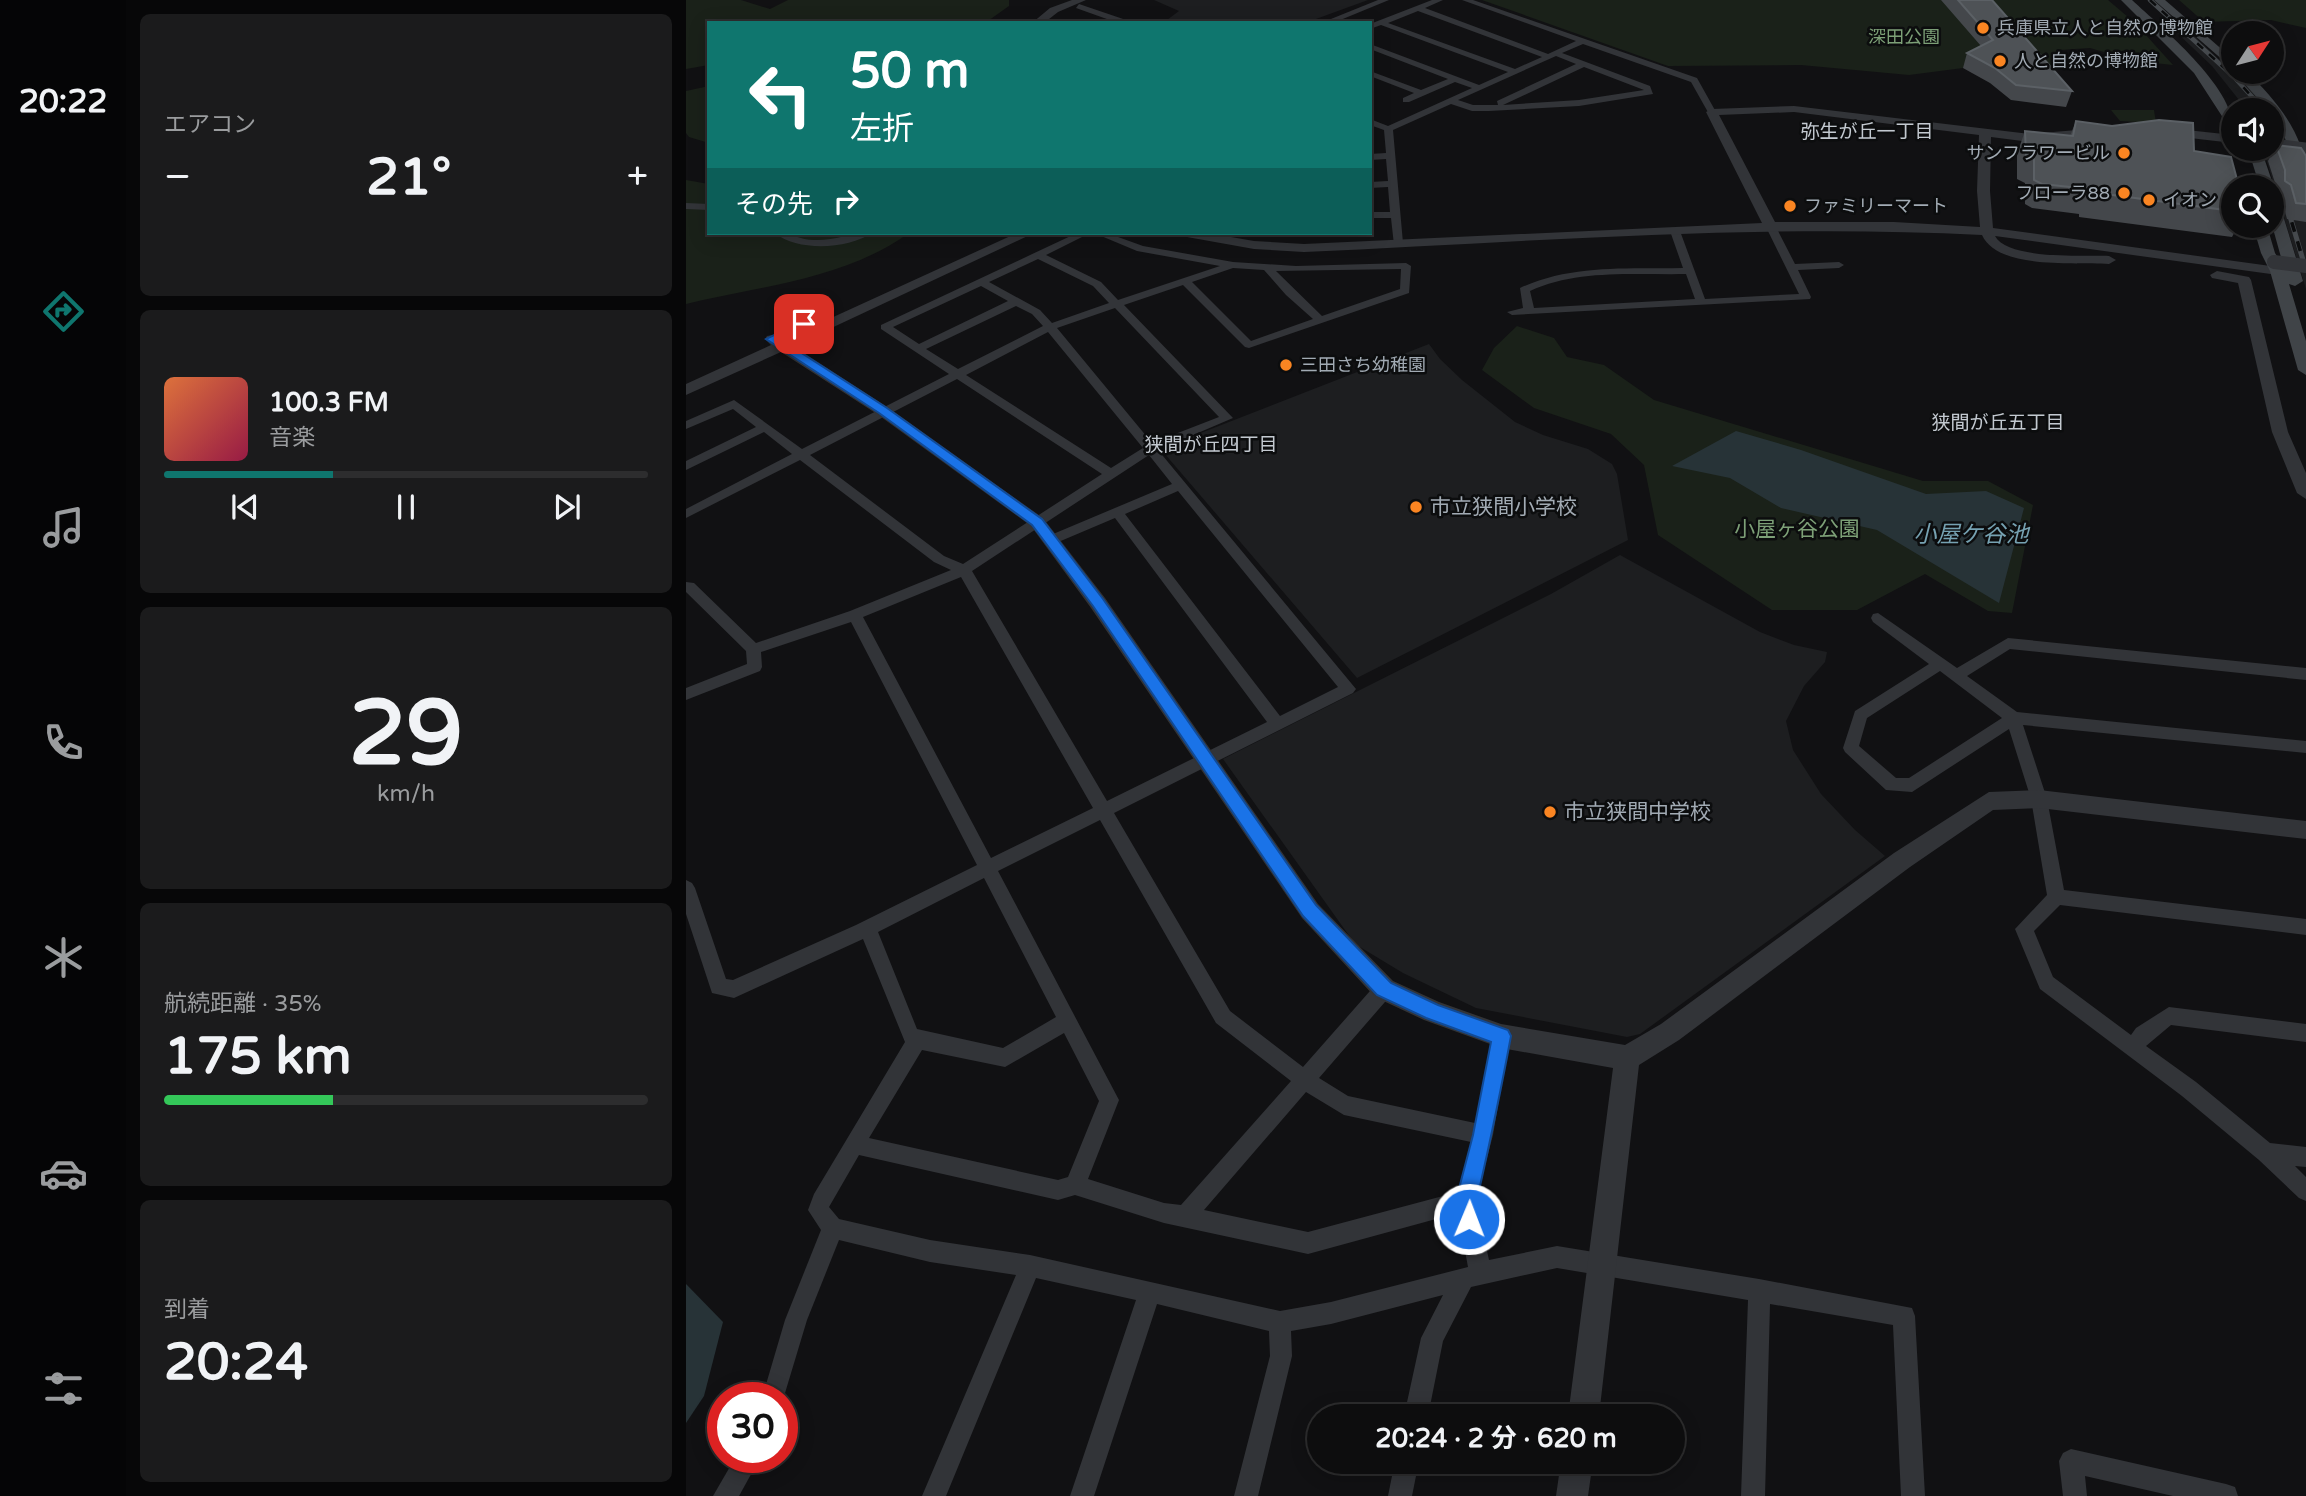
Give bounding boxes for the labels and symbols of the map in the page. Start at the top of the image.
place label: 兵庫県立人と自然の博物館 [1997,17,2213,39]
marker: 兵庫県立人と自然の博物館 [1975,20,1991,36]
north arrow [2221,21,2284,84]
park label: 深田公園 [1868,26,1940,48]
place label: 人と自然の博物館 [2014,50,2158,72]
marker: 人と自然の博物館 [1992,53,2008,69]
district label: 弥生が丘一丁目 [1800,121,1934,143]
place label: サンフラワービル [1967,142,2110,164]
marker: サンフラワービル [2116,145,2132,161]
place label: フローラ88 [2015,182,2110,204]
marker: フローラ88 [2116,185,2132,201]
place label: イオン [2163,189,2217,211]
marker: イオン [2141,192,2157,208]
place label: ファミリーマート [1804,195,1948,217]
marker: ファミリーマート [1782,198,1798,214]
pin [774,294,834,354]
place label: 三田さち幼稚園 [1300,354,1426,376]
marker: 三田さち幼稚園 [1278,357,1294,373]
district label: 狭間が丘五丁目 [1931,412,2065,434]
district label: 狭間が丘四丁目 [1144,434,1278,456]
place label: 市立狭間小学校 [1430,495,1577,520]
marker: 市立狭間小学校 [1408,499,1424,515]
park label: 小屋ヶ谷公園 [1734,517,1860,542]
water label: 小屋ケ谷池 [1914,521,2031,549]
place label: 市立狭間中学校 [1564,800,1711,825]
marker: 市立狭間中学校 [1542,804,1558,820]
position arrow [1432,1182,1506,1256]
speed limit sign: 30 [707,1382,798,1473]

